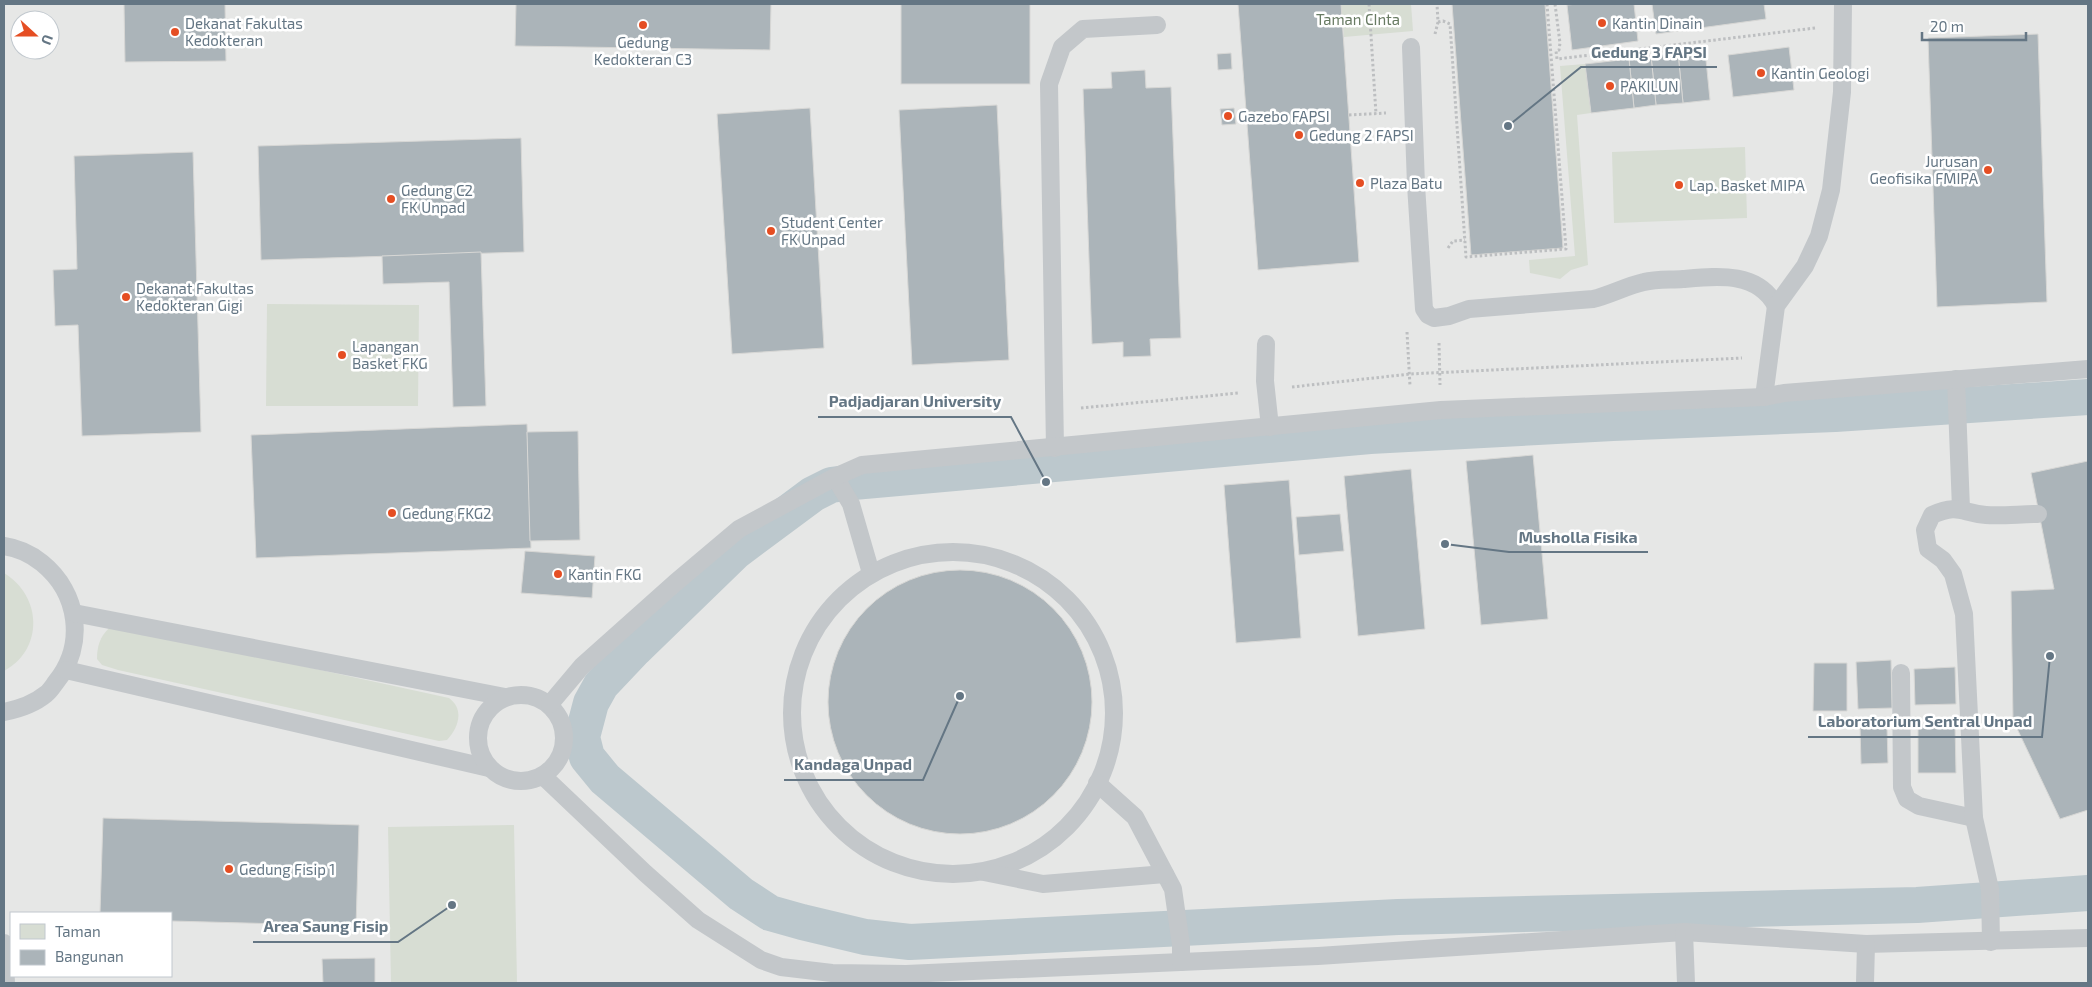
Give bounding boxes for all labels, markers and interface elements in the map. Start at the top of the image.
north arrow [10,10,60,60]
park label: Taman CInta [1316,10,1400,28]
scale bar [1922,10,2026,42]
place label: Dekanat Fakultas Kedokteran [185,14,303,49]
place label: Kantin Dinain [1612,14,1702,32]
marker: Kantin Dinain [1596,17,1608,29]
text: 20 m [1930,17,1964,35]
marker: Gedung Kedokteran C3 [637,19,649,31]
marker: Dekanat Fakultas Kedokteran [169,26,181,38]
text: U [38,32,57,47]
place label: Gedung Kedokteran C3 [594,33,692,68]
callout: Gedung 3 FAPSI [1581,36,1717,67]
text: Gedung 3 FAPSI [1591,42,1707,61]
place label: Kantin Geologi [1771,64,1869,82]
marker: Kantin Geologi [1755,67,1767,79]
place label: PAKILUN [1620,77,1678,95]
marker: PAKILUN [1604,80,1616,92]
place label: Gazebo FAPSI [1238,107,1330,125]
marker: Gazebo FAPSI [1222,110,1234,122]
place label: Gedung 2 FAPSI [1309,126,1414,144]
marker: Gedung 2 FAPSI [1293,129,1305,141]
place label: Jurusan Geofisika FMIPA [1870,152,1979,187]
marker: Jurusan Geofisika FMIPA [1982,164,1994,176]
place label: Plaza Batu [1370,174,1443,192]
place label: Lap. Basket MIPA [1689,176,1806,194]
marker: Plaza Batu [1354,177,1366,189]
marker: Lap. Basket MIPA [1673,179,1685,191]
place label: Gedung C2 FK Unpad [401,181,473,216]
marker: Gedung C2 FK Unpad [385,193,397,205]
place label: Student Center FK Unpad [781,213,883,248]
marker: Student Center FK Unpad [765,225,777,237]
place label: Dekanat Fakultas Kedokteran Gigi [136,279,254,314]
marker: Dekanat Fakultas Kedokteran Gigi [120,291,132,303]
place label: Lapangan Basket FKG [352,337,428,372]
marker: Lapangan Basket FKG [336,349,348,361]
callout: Padjadjaran University [818,386,1011,417]
text: Padjadjaran University [829,391,1001,411]
place label: Gedung FKG2 [402,504,492,522]
marker: Gedung FKG2 [386,507,398,519]
callout: Musholla Fisika [1509,521,1648,552]
text: Musholla Fisika [1518,527,1638,546]
place label: Kantin FKG [568,565,641,583]
marker: Kantin FKG [552,568,564,580]
callout: Laboratorium Sentral Unpad [1808,706,2042,737]
text: Laboratorium Sentral Unpad [1818,711,2032,730]
callout: Kandaga Unpad [784,749,923,780]
text: Kandaga Unpad [794,754,912,773]
place label: Gedung Fisip 1 [239,860,335,878]
marker: Gedung Fisip 1 [223,863,235,875]
callout: Area Saung Fisip [253,911,398,942]
legend [10,912,172,977]
text: Area Saung Fisip [264,916,388,935]
text: Taman [55,922,101,940]
text: Bangunan [55,947,124,965]

